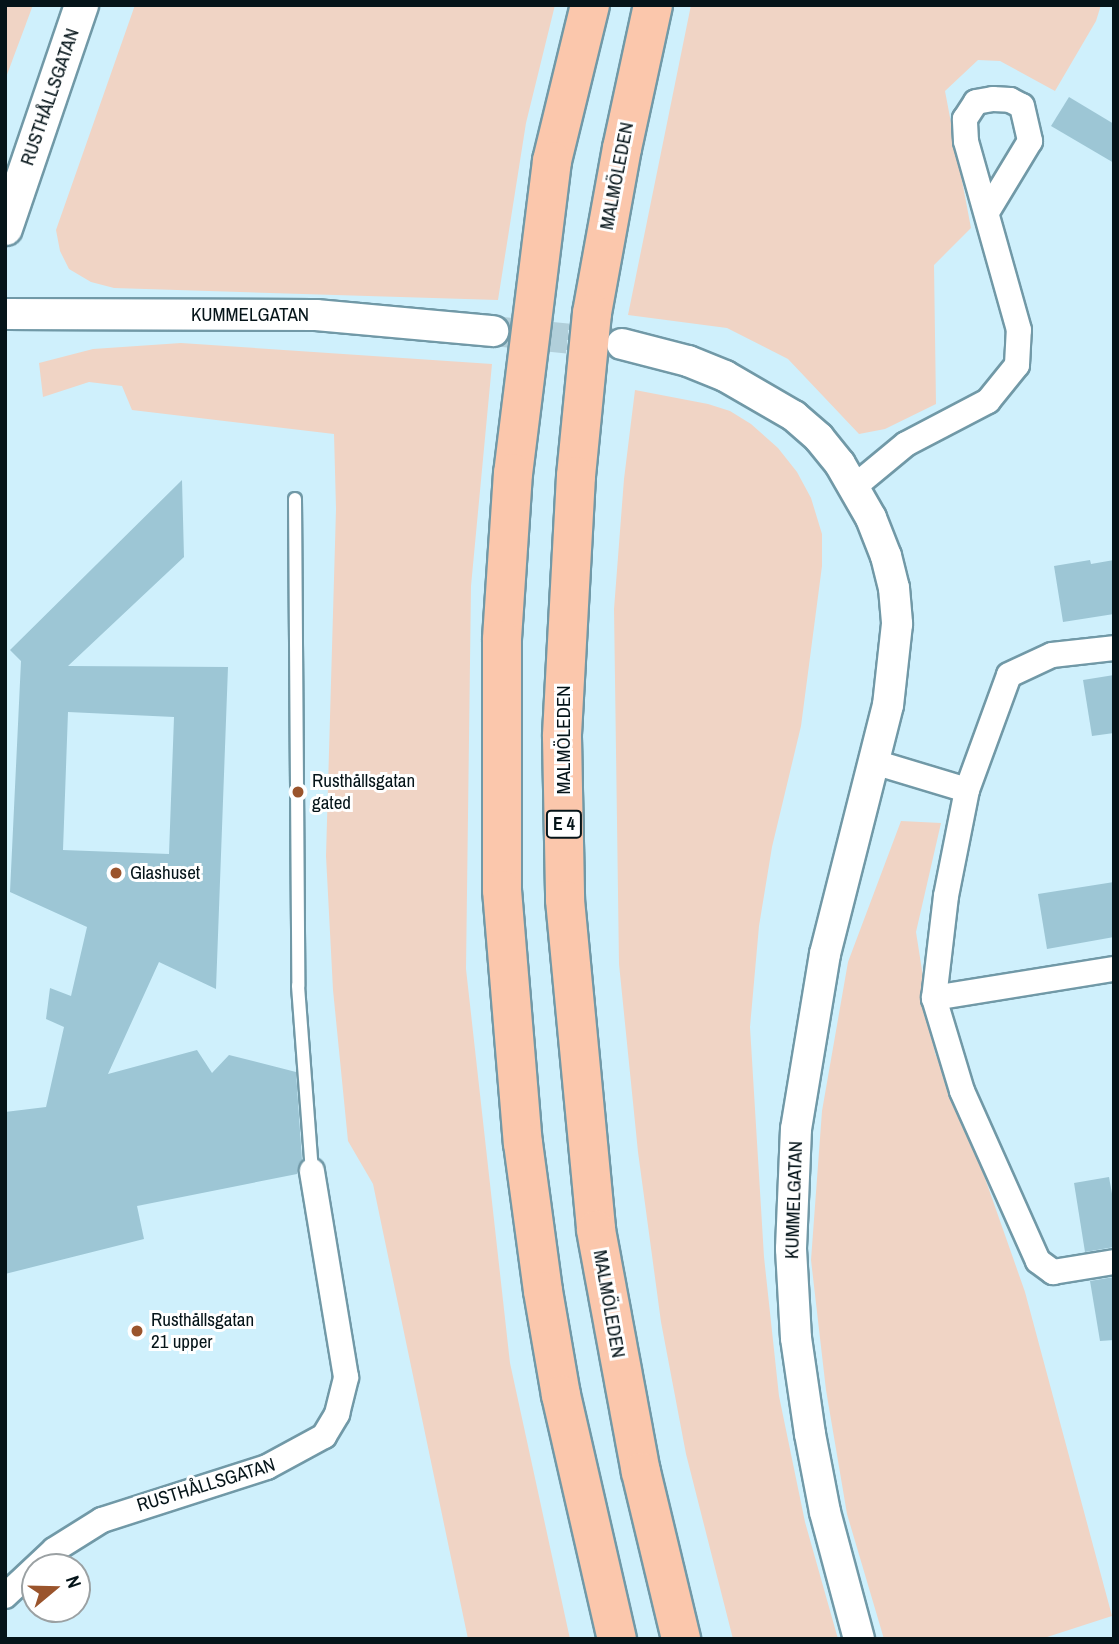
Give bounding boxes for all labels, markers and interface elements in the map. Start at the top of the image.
street label: RUSTHÅLLSGATAN [16,26,84,168]
street label: MALMÖLEDEN [595,120,639,232]
street label: KUMMELGATAN [191,304,309,326]
street label: MALMÖLEDEN [553,685,575,795]
place label: Rusthållsgatan gated [312,770,415,814]
marker: Rusthållsgatan gated [290,784,306,800]
road number: E 4 [545,810,583,838]
place label: Glashuset [130,862,200,884]
marker: Glashuset [108,865,124,881]
street label: KUMMELGATAN [781,1141,807,1259]
street label: MALMÖLEDEN [588,1248,630,1360]
place label: Rusthållsgatan 21 upper [151,1309,254,1353]
marker: Rusthållsgatan 21 upper [129,1323,145,1339]
street label: RUSTHÅLLSGATAN [134,1453,278,1517]
north arrow [21,1553,91,1623]
text: N [60,1572,88,1591]

